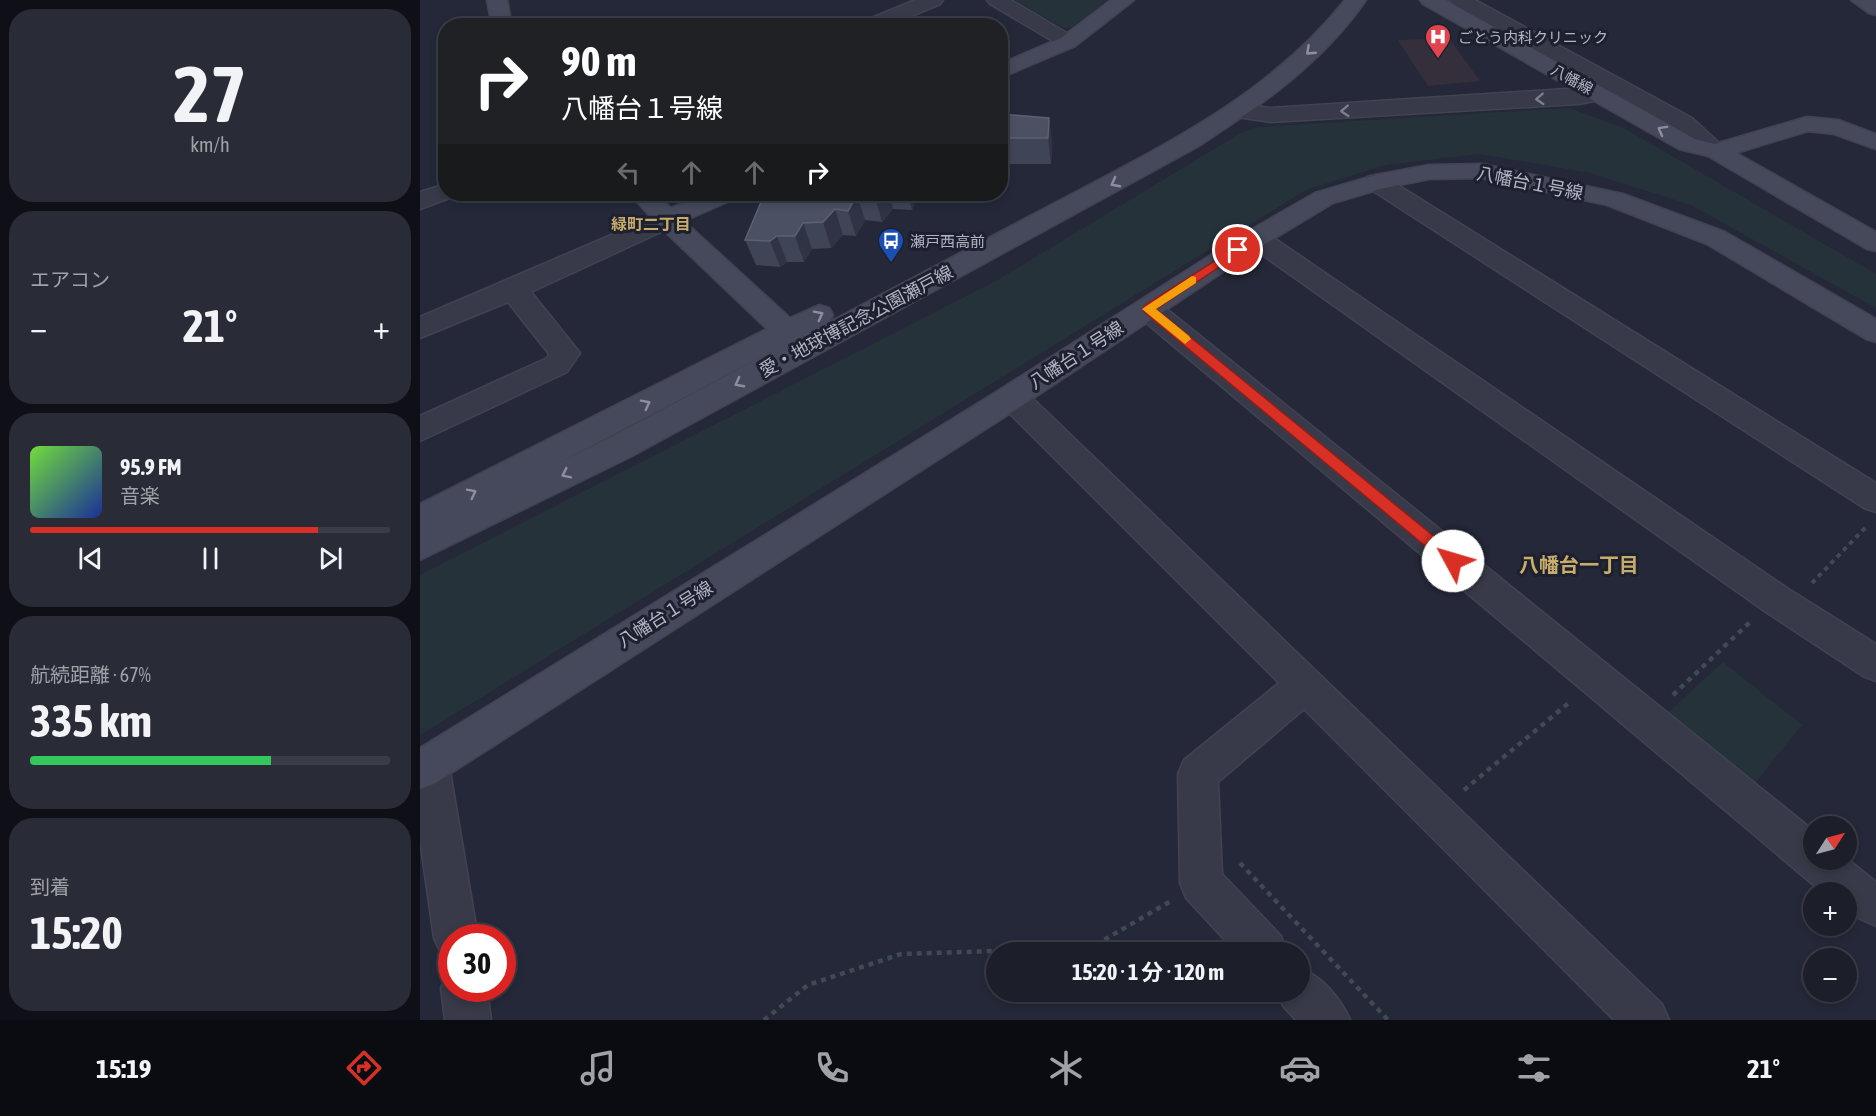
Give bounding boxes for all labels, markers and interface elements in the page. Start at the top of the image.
hospital icon: ごとう内科クリニック [1423,22,1453,60]
place label: ごとう内科クリニック [1458,29,1608,46]
text: 90 m [561,37,636,85]
icon: right [462,42,540,120]
one-way arrow [1306,43,1317,54]
text: 27 [173,49,247,139]
street label: 八幡線 [1548,61,1596,97]
text: 八幡台１号線 [561,93,723,124]
one-way arrow [1535,93,1544,106]
one-way arrow [1341,104,1350,117]
one-way arrow [1658,126,1669,137]
text: km/h [190,133,230,156]
icon: left [612,156,645,189]
icon: ahead [675,156,708,189]
icon: ahead [738,156,771,189]
icon: right [801,156,834,189]
street label: 八幡台１号線 [1475,162,1585,204]
one-way arrow [1111,176,1121,187]
district label: 緑町二丁目 [611,215,691,233]
pin [1212,224,1263,275]
bus stop icon: 瀬戸西高前 [876,226,906,264]
place label: 瀬戸西高前 [910,233,985,250]
icon: arrive [1221,233,1254,266]
street label: 愛・地球博記念公園瀬戸線 [756,261,956,381]
text: エアコン [30,268,110,291]
text: 21° [183,300,237,352]
text: − [30,308,47,346]
text: + [373,308,390,346]
one-way arrow [813,311,823,322]
street label: 八幡台１号線 [1025,317,1127,393]
one-way arrow [735,376,745,387]
one-way arrow [639,400,650,411]
text: 95.9 FM [120,454,182,480]
one-way arrow [562,466,573,478]
text: 音楽 [120,484,160,507]
one-way arrow [466,489,476,500]
position arrow [1421,529,1485,593]
icon: previous [74,542,107,575]
icon: pause [194,542,227,575]
icon: next [314,542,347,575]
district label: 八幡台一丁目 [1519,553,1639,576]
street label: 八幡台１号線 [614,576,716,652]
text: 航続距離 · 67% [30,663,151,686]
text: 335 km [30,695,152,747]
north arrow [1803,816,1857,870]
map controls [1803,816,1857,1002]
text: 到着 [30,875,70,898]
button: + [1803,882,1857,936]
text: 15:20 [30,907,123,959]
speed limit sign: 30 [438,924,516,1002]
button: − [1803,948,1857,1002]
text: 15:20 · 1 分 · 120 m [1072,959,1224,985]
icon: directions [343,1047,385,1089]
icon: music [577,1047,619,1089]
icon: phone [811,1047,853,1089]
icon: climate [1045,1047,1087,1089]
icon: car [1279,1047,1321,1089]
icon: filters [1513,1047,1555,1089]
text: 15:19 [96,1053,152,1084]
text: 21° [1747,1053,1780,1084]

